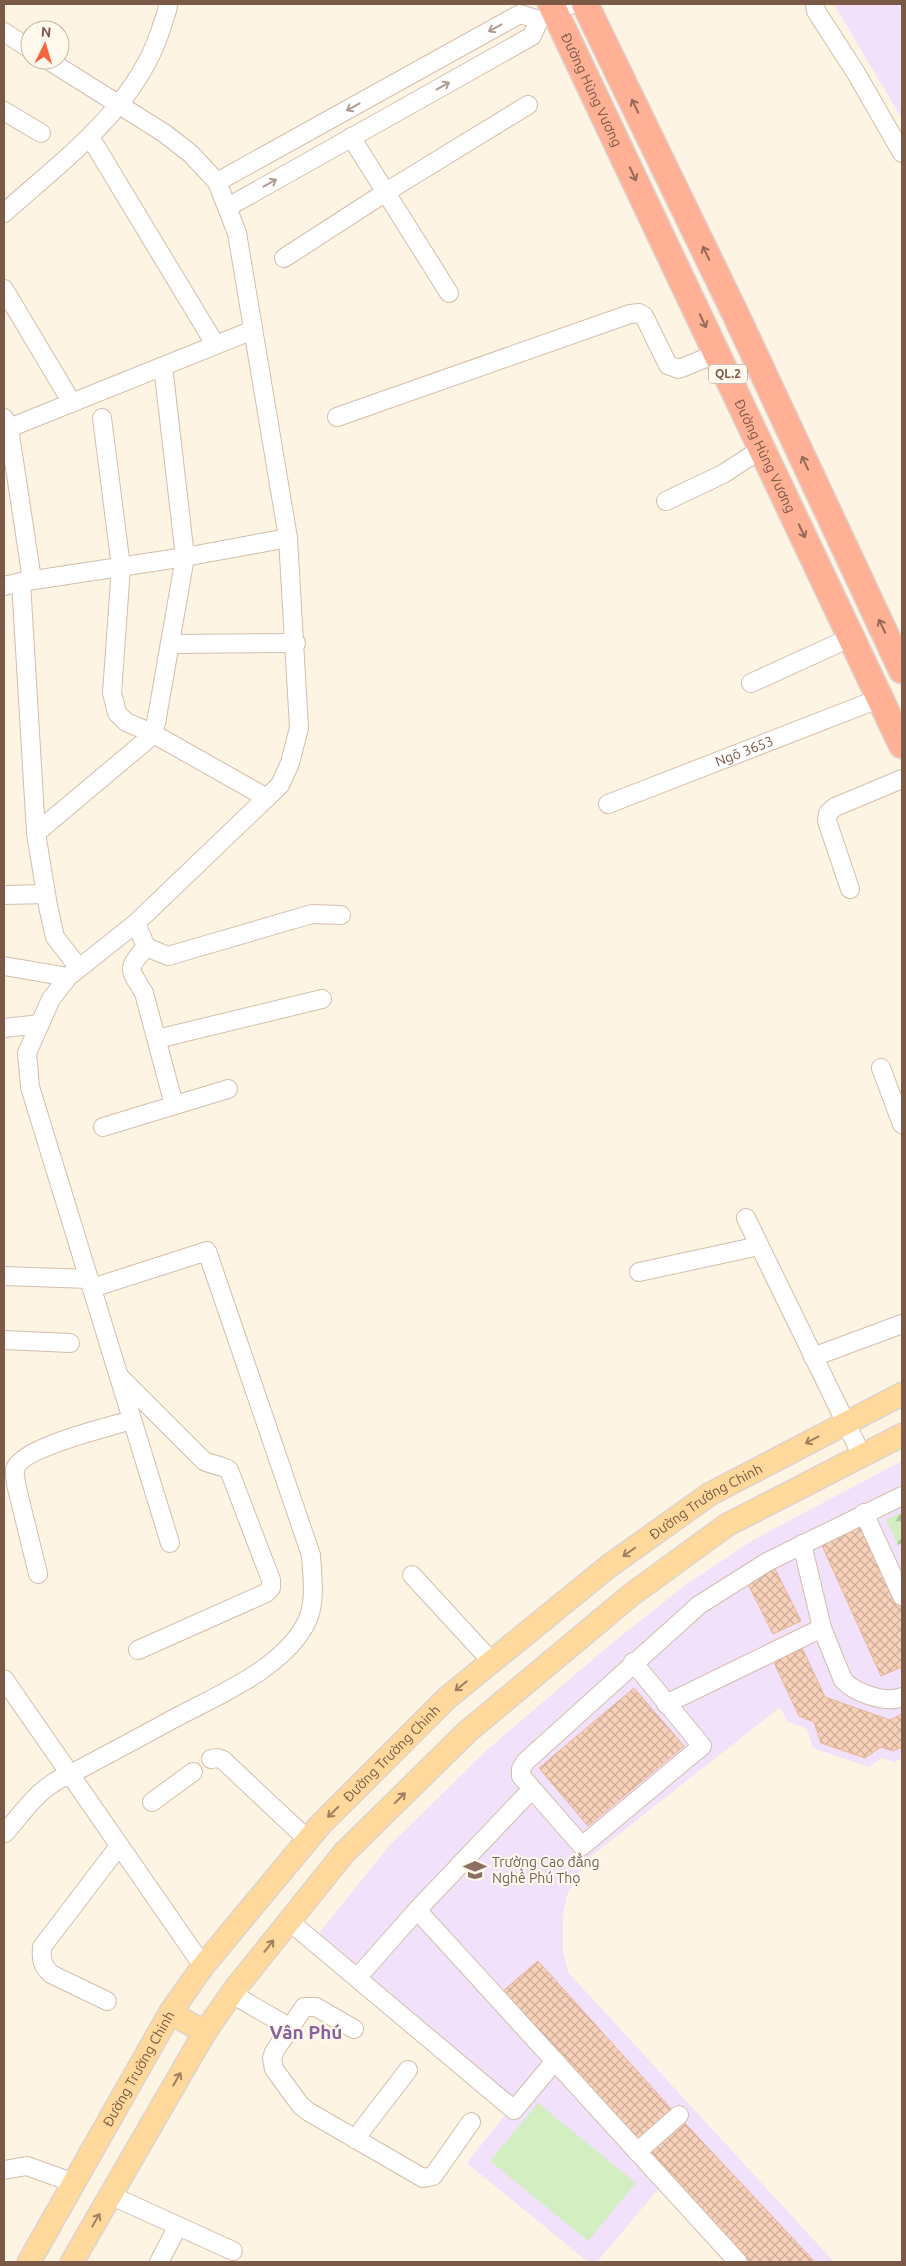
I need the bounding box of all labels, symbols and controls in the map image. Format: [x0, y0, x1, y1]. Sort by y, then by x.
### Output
north arrow [20, 20, 70, 70]
text: N [40, 24, 52, 40]
one-way arrow [488, 24, 502, 34]
street label: Đường Hùng Vương [558, 30, 625, 149]
one-way arrow [435, 81, 450, 91]
one-way arrow [630, 99, 640, 114]
one-way arrow [346, 103, 360, 113]
one-way arrow [629, 166, 638, 181]
one-way arrow [263, 177, 277, 187]
one-way arrow [701, 246, 710, 261]
one-way arrow [698, 313, 708, 328]
road number: QL.2 [709, 364, 747, 384]
street label: Đường Hùng Vương [731, 396, 799, 515]
one-way arrow [800, 456, 809, 471]
one-way arrow [798, 523, 807, 538]
one-way arrow [876, 619, 886, 634]
street label: Ngõ 3653 [713, 733, 775, 770]
one-way arrow [805, 1436, 820, 1445]
street label: Đường Trường Chinh [646, 1460, 765, 1543]
one-way arrow [622, 1547, 636, 1557]
one-way arrow [455, 1681, 468, 1692]
street label: Đường Trường Chinh [340, 1702, 443, 1805]
one-way arrow [394, 1792, 406, 1804]
one-way arrow [326, 1806, 339, 1818]
place label: Trường Cao đẳng Nghề Phú Thọ [492, 1853, 600, 1886]
school or university icon: Trường Cao đẳng Nghề Phú Thọ [462, 1857, 488, 1883]
one-way arrow [264, 1940, 275, 1953]
street label: Đường Trường Chinh [99, 2008, 177, 2129]
district label: Vân Phú [270, 2021, 342, 2043]
one-way arrow [173, 2073, 183, 2087]
one-way arrow [91, 2212, 101, 2227]

